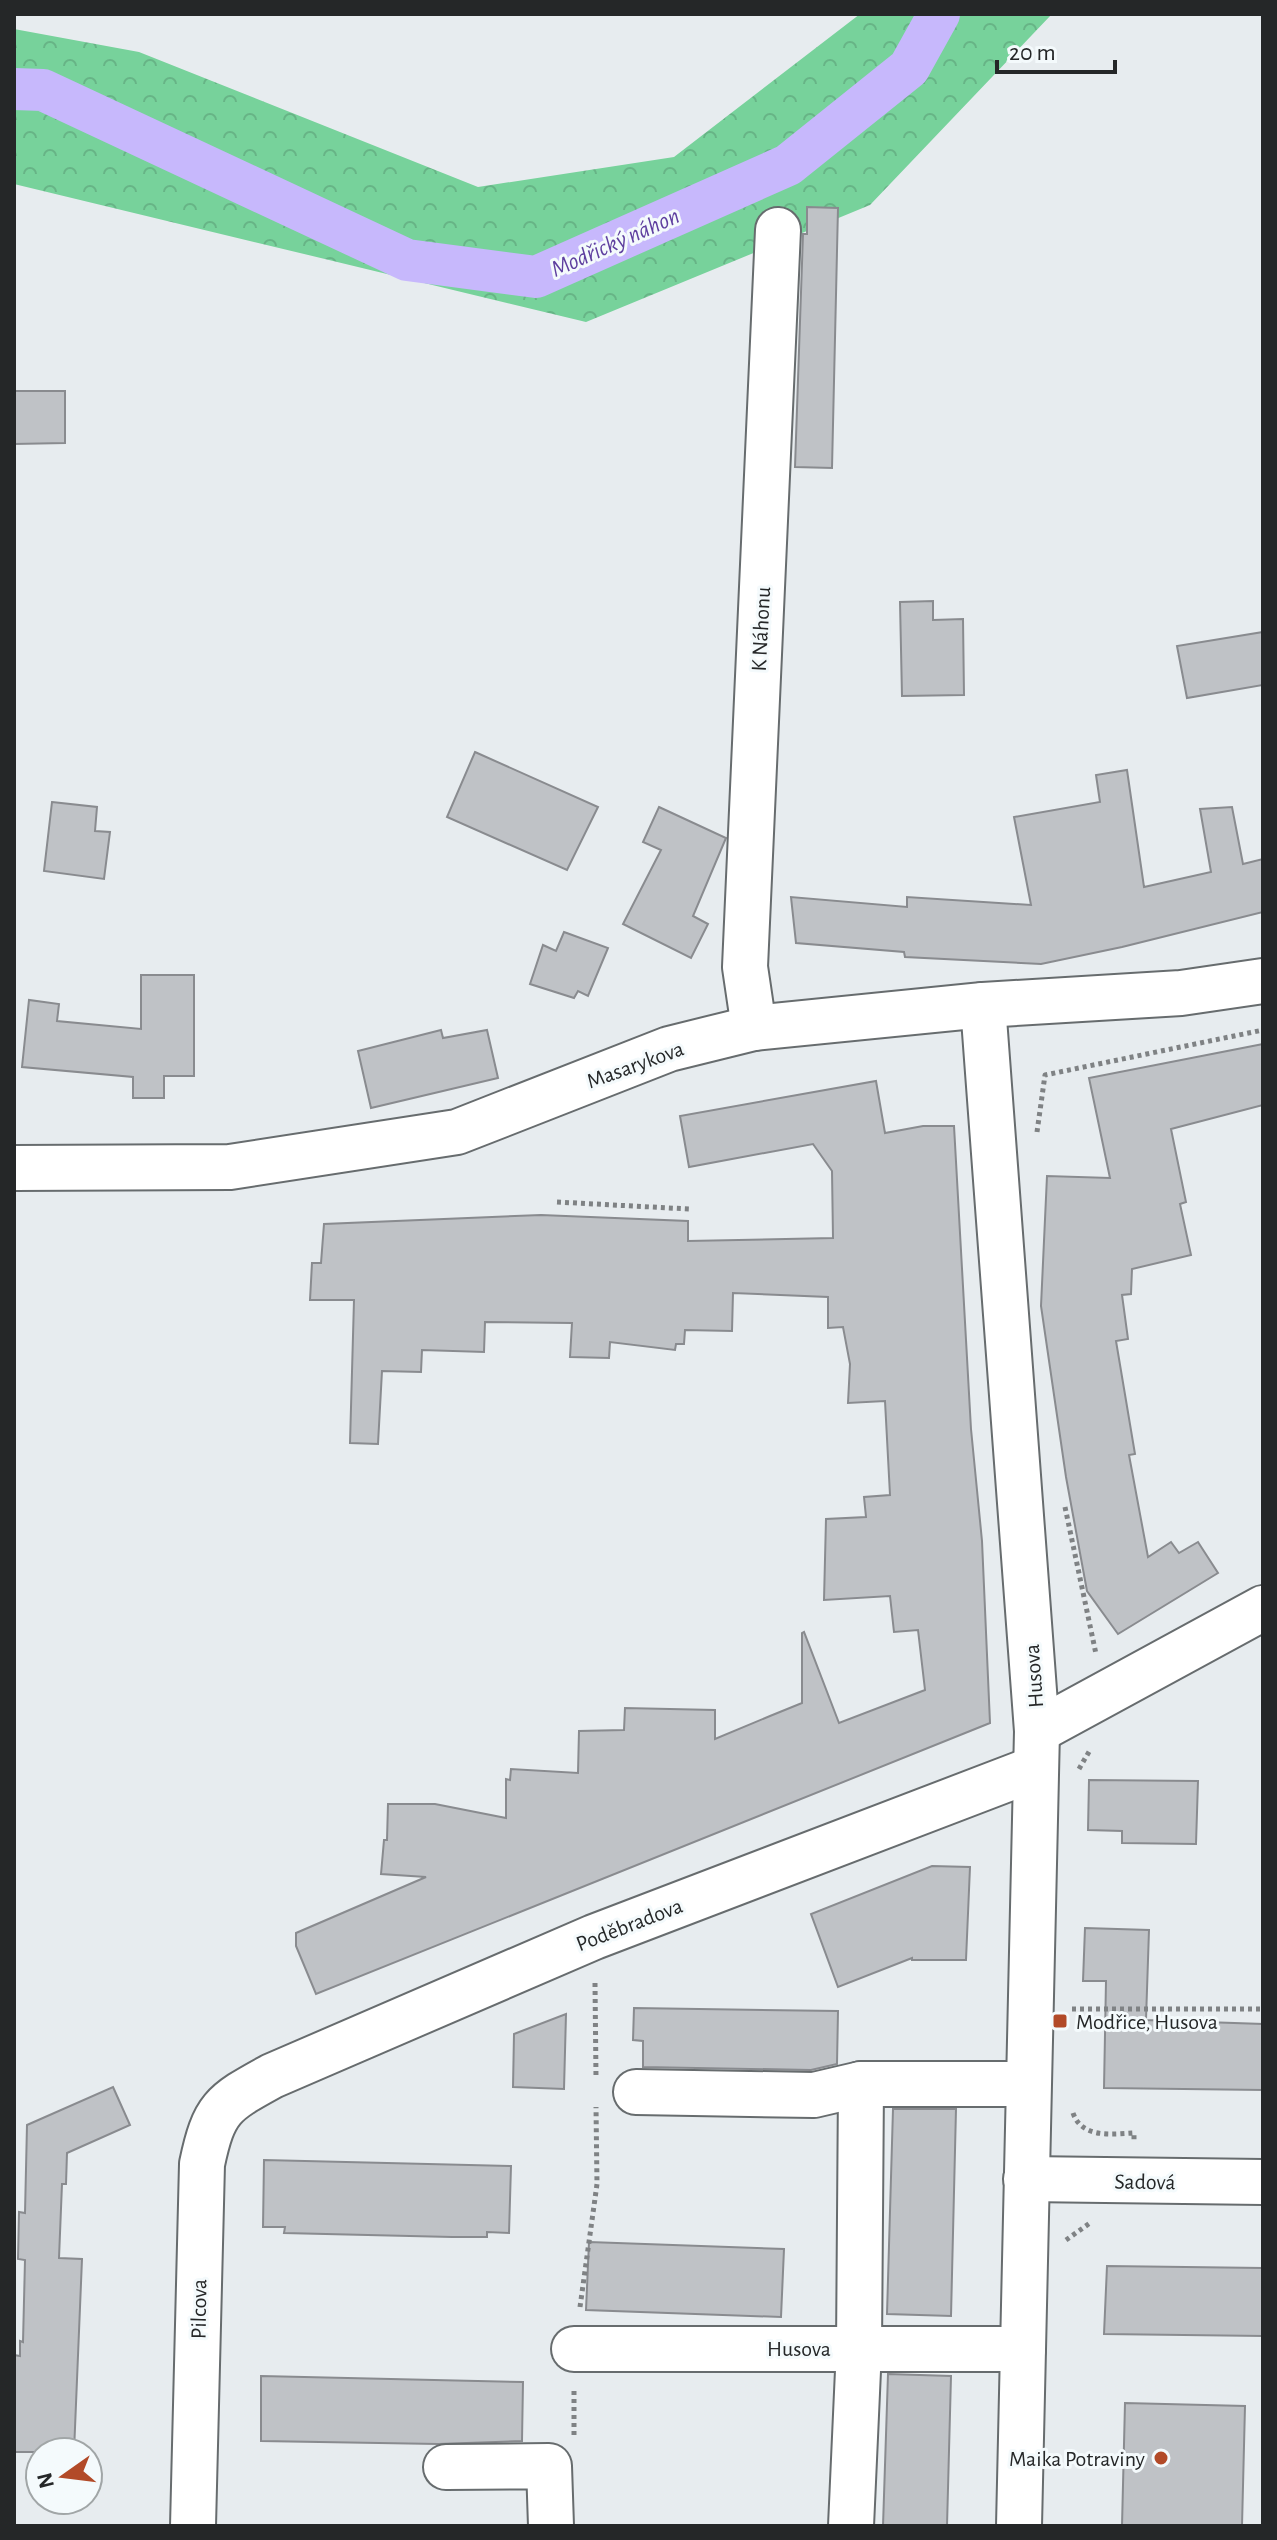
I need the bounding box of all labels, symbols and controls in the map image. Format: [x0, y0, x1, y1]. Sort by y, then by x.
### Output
scale bar [997, 24, 1115, 74]
text: 20 m [1009, 41, 1056, 65]
water label: Modřický náhon [548, 204, 683, 282]
street label: K Náhonu [748, 586, 774, 672]
street label: Masarykova [584, 1037, 687, 1093]
street label: Husova [1021, 1643, 1047, 1709]
street label: Poděbradova [573, 1895, 686, 1955]
place label: Modřice, Husova [1076, 2011, 1218, 2033]
marker: Modřice, Husova [1051, 2012, 1069, 2030]
street label: Sadová [1114, 2170, 1176, 2194]
street label: Pilcova [187, 2279, 211, 2339]
street label: Husova [767, 2338, 831, 2360]
north arrow [24, 2436, 104, 2516]
place label: Maika Potraviny [1009, 2448, 1146, 2470]
marker: Maika Potraviny [1152, 2449, 1170, 2467]
text: N [33, 2471, 58, 2491]

